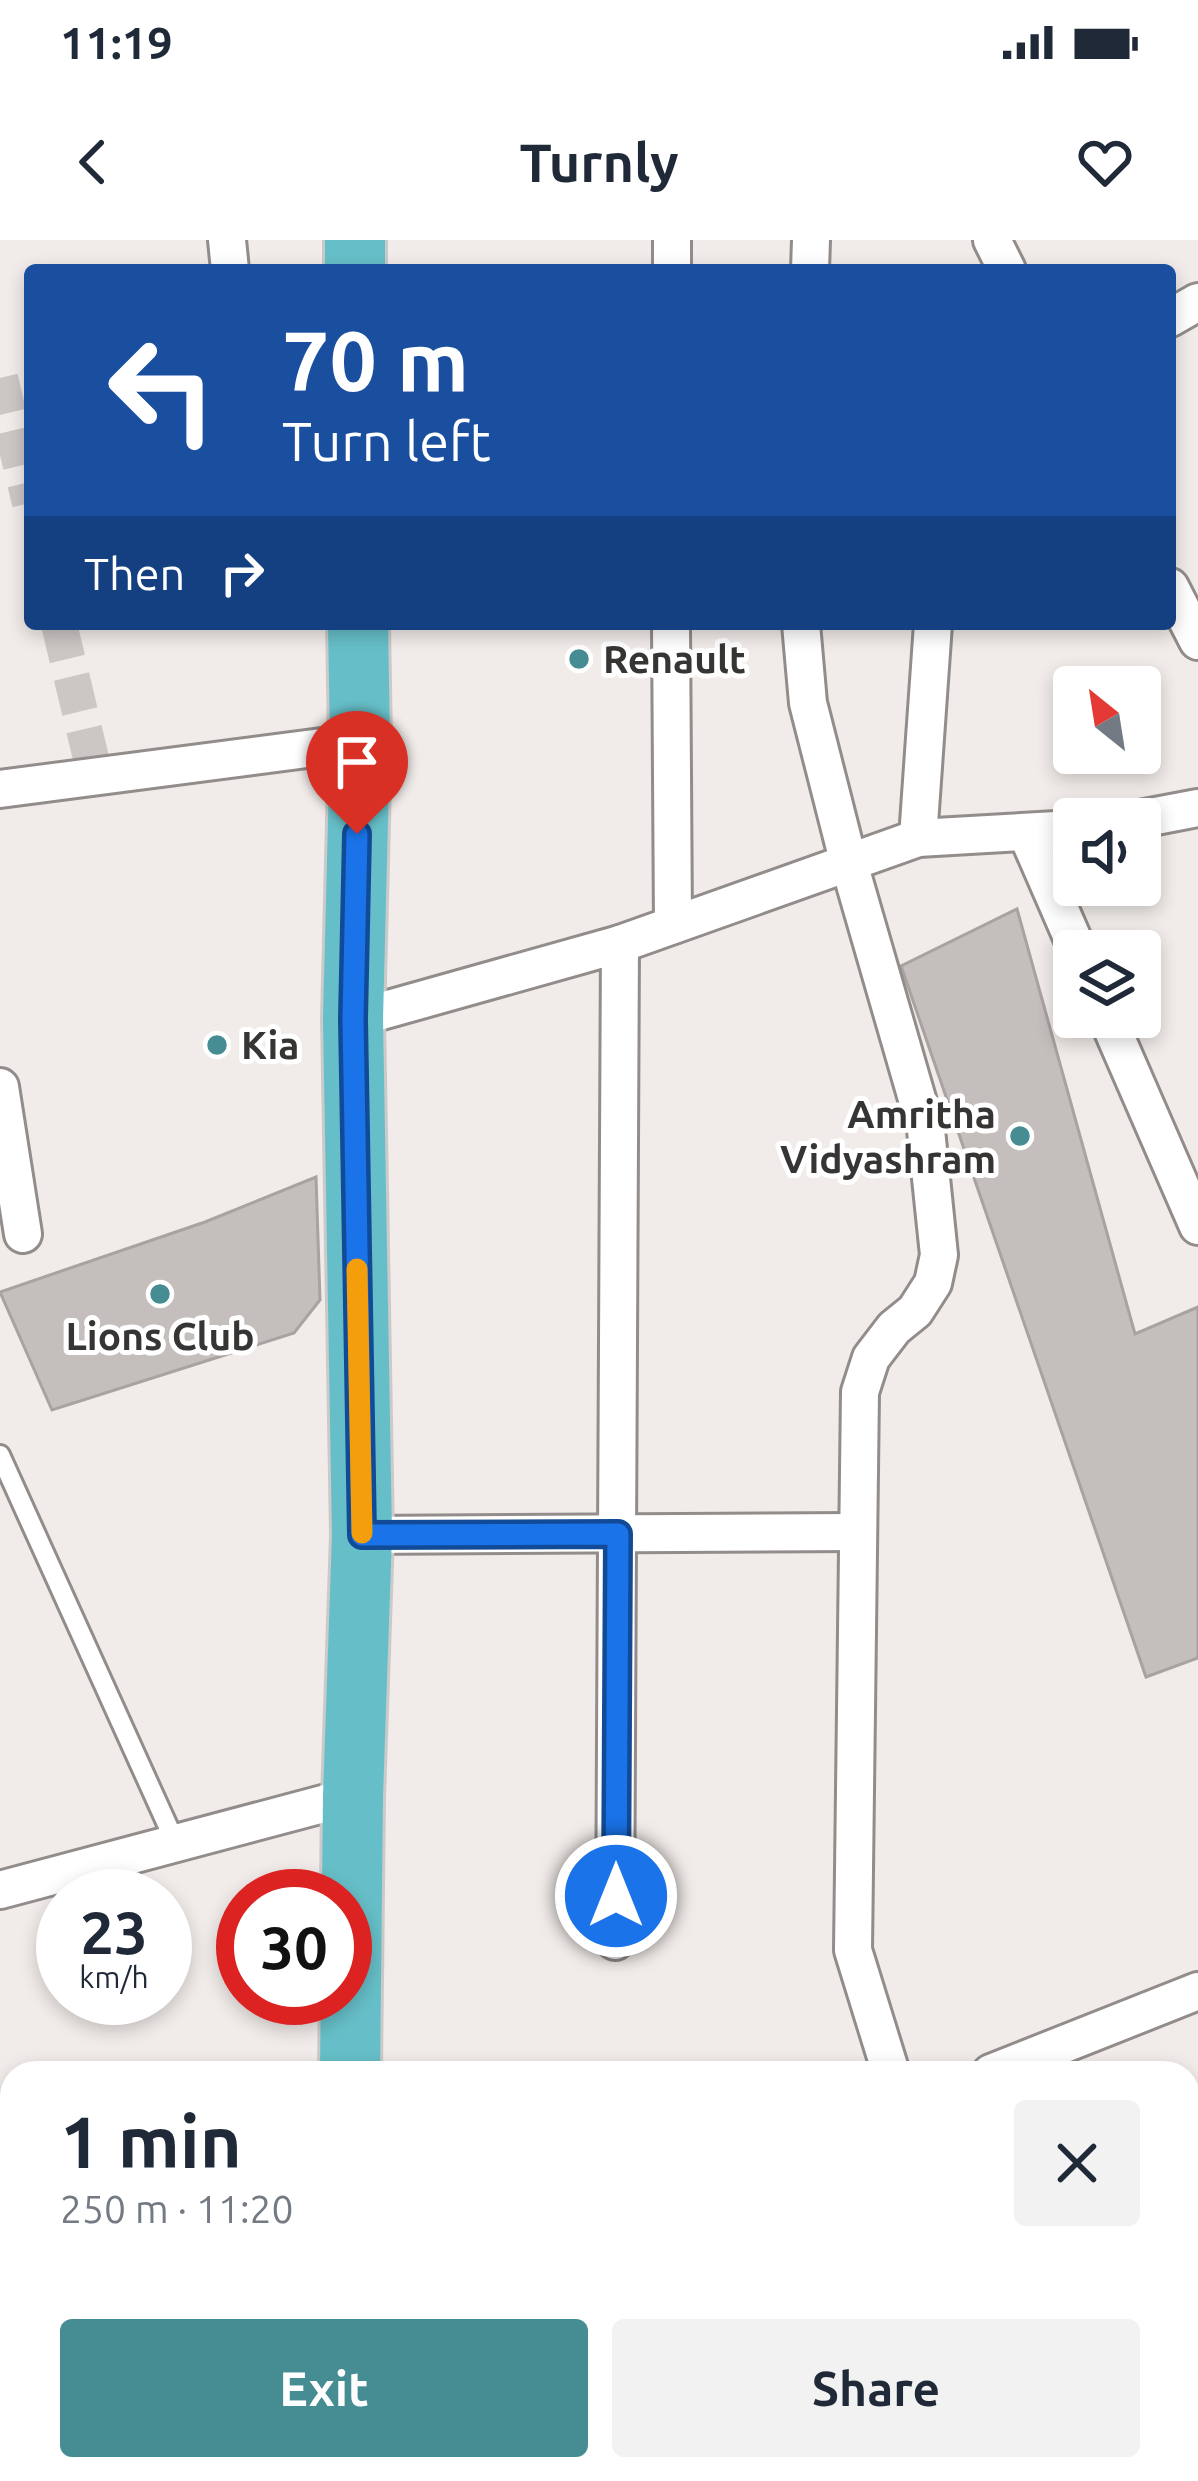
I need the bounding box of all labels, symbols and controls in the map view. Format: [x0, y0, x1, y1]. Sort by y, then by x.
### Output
text: 11:19 [60, 17, 173, 68]
icon: back [60, 129, 126, 195]
icon: heart [1072, 129, 1138, 195]
text: Turnly [519, 132, 679, 192]
icon: left [84, 312, 240, 468]
text: 70 m [282, 313, 469, 407]
text: Turn left [282, 411, 491, 471]
icon: right [209, 540, 275, 606]
text: Then [84, 548, 185, 599]
place label: Renault [603, 637, 746, 680]
marker: Renault [566, 646, 592, 672]
north arrow [1053, 666, 1161, 774]
map controls [1053, 666, 1161, 1038]
pin [306, 711, 408, 834]
icon: arrive [324, 729, 390, 795]
button: sound [1053, 798, 1161, 906]
button: layers [1053, 930, 1161, 1038]
place label: Kia [241, 1023, 299, 1066]
marker: Kia [204, 1032, 230, 1058]
place label: Amritha Vidyashram [780, 1092, 996, 1180]
marker: Amritha Vidyashram [1007, 1123, 1033, 1149]
marker: Lions Club [147, 1281, 173, 1307]
place label: Lions Club [65, 1314, 255, 1357]
position arrow [553, 1833, 679, 1959]
speed limit sign: 30 [216, 1869, 372, 2025]
text: 23 [80, 1898, 148, 1965]
text: km/h [79, 1960, 149, 1994]
button: close [1014, 2100, 1140, 2226]
text: 1 min [60, 2101, 242, 2182]
text: 250 m · 11:20 [60, 2187, 294, 2230]
button: Exit [60, 2319, 588, 2457]
button: Share [612, 2319, 1140, 2457]

